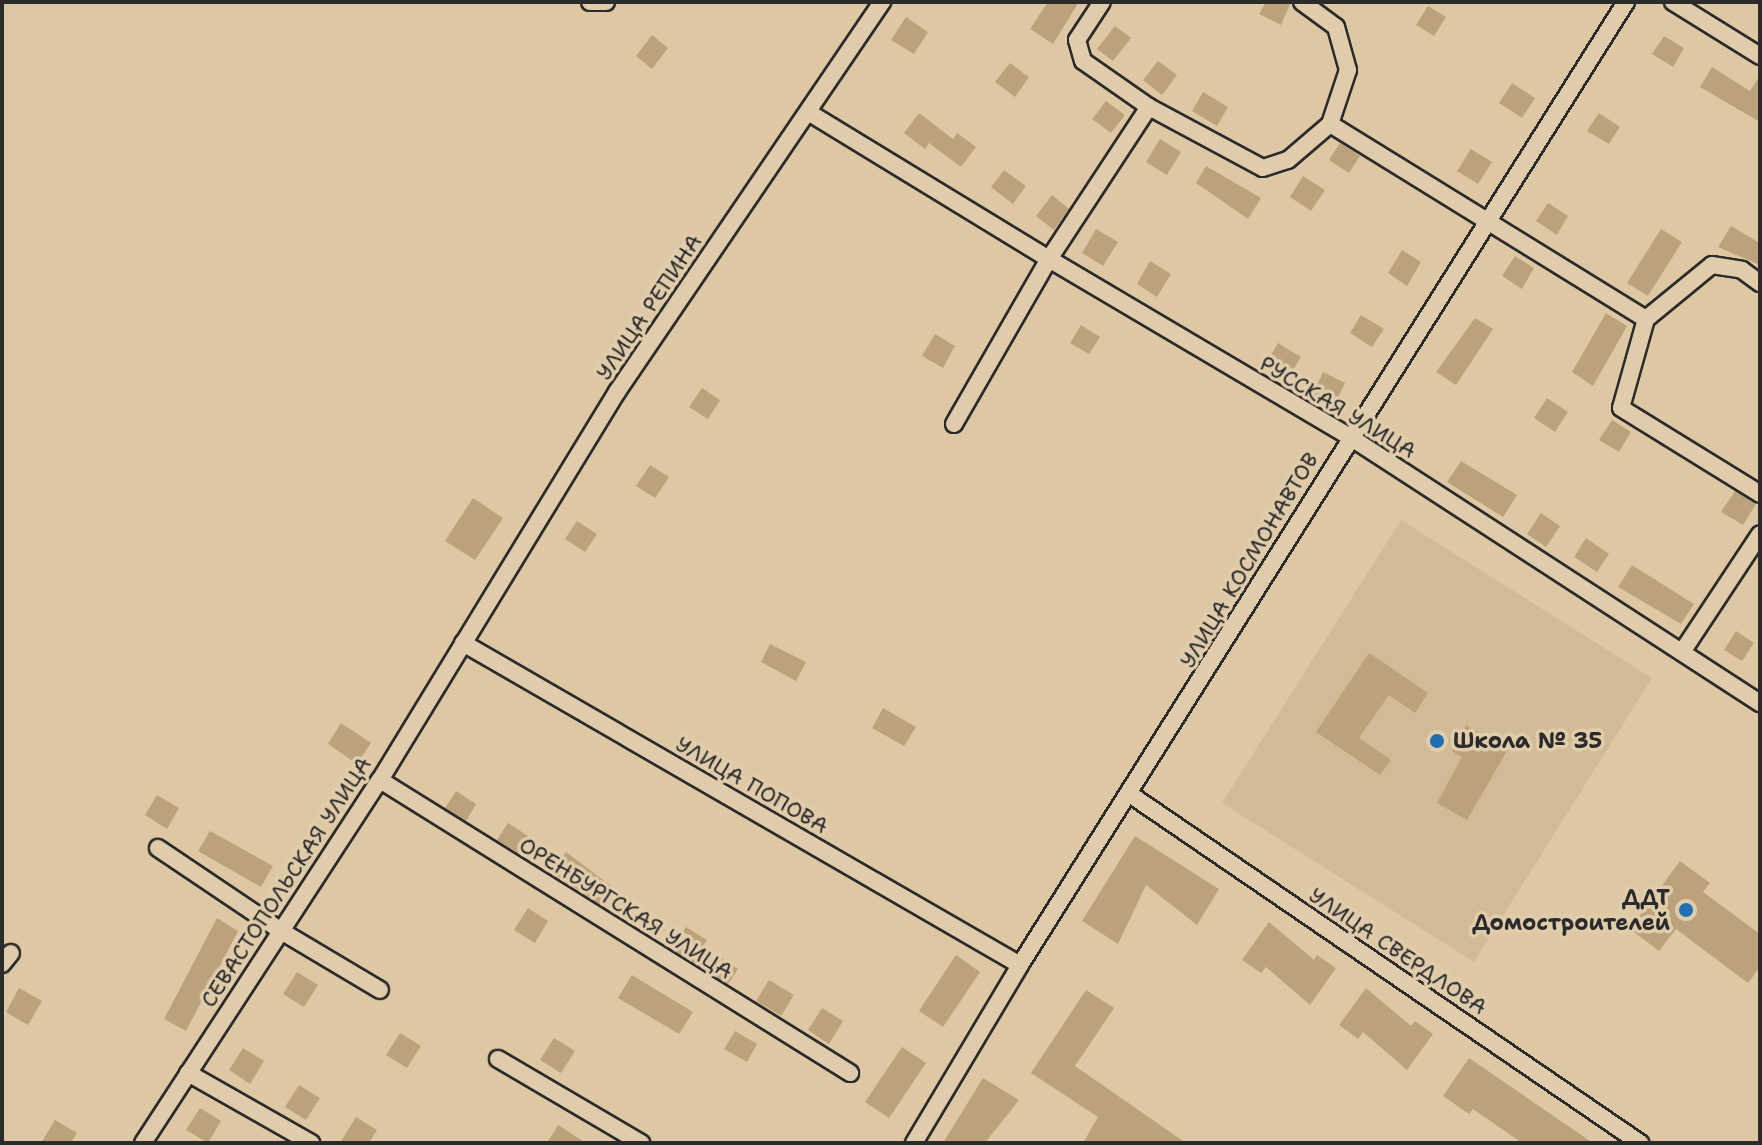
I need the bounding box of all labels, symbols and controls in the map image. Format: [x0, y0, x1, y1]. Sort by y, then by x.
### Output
street label: УЛИЦА РЕПИНА [590, 229, 708, 385]
street label: РУССКАЯ УЛИЦА [1255, 350, 1421, 464]
street label: УЛИЦА КОСМОНАВТОВ [1174, 447, 1324, 673]
place label: Школа № 35 [1453, 728, 1602, 754]
street label: УЛИЦА ПОПОВА [671, 731, 833, 839]
marker: Школа № 35 [1428, 732, 1446, 750]
street label: СЕВАСТОПОЛЬСКАЯ УЛИЦА [195, 752, 377, 1012]
street label: ОРЕНБУРГСКАЯ УЛИЦА [514, 831, 738, 985]
street label: УЛИЦА СВЕРДЛОВА [1304, 882, 1492, 1020]
place label: ДДТ Домостроителей [1472, 884, 1670, 936]
marker: ДДТ Домостроителей [1677, 901, 1695, 919]

